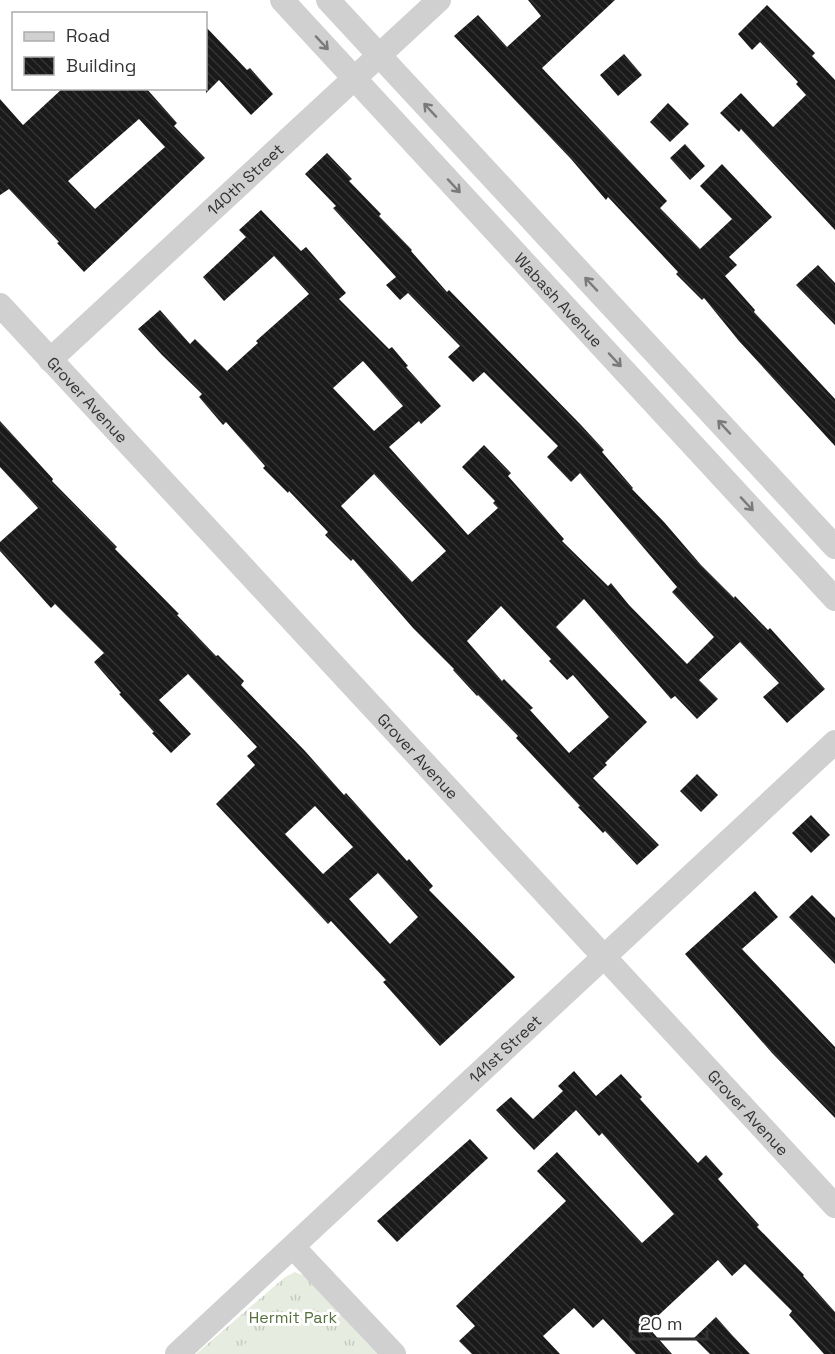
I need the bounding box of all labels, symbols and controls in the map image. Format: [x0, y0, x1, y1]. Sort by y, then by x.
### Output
legend [12, 12, 207, 90]
text: Road [66, 24, 110, 47]
one-way arrow [315, 35, 329, 50]
text: Building [66, 54, 136, 77]
one-way arrow [424, 103, 438, 118]
street label: 140th Street [202, 139, 288, 220]
one-way arrow [447, 179, 461, 194]
street label: Wabash Avenue [510, 248, 608, 351]
one-way arrow [585, 277, 599, 292]
street label: Grover Avenue [43, 352, 133, 447]
one-way arrow [608, 353, 622, 368]
one-way arrow [717, 420, 731, 435]
one-way arrow [740, 496, 754, 511]
street label: Grover Avenue [373, 709, 463, 804]
street label: 141st Street [464, 1010, 546, 1088]
street label: Grover Avenue [703, 1065, 794, 1160]
scale bar [631, 1303, 708, 1341]
park label: Hermit Park [249, 1307, 338, 1328]
text: 20 m [640, 1312, 683, 1335]

